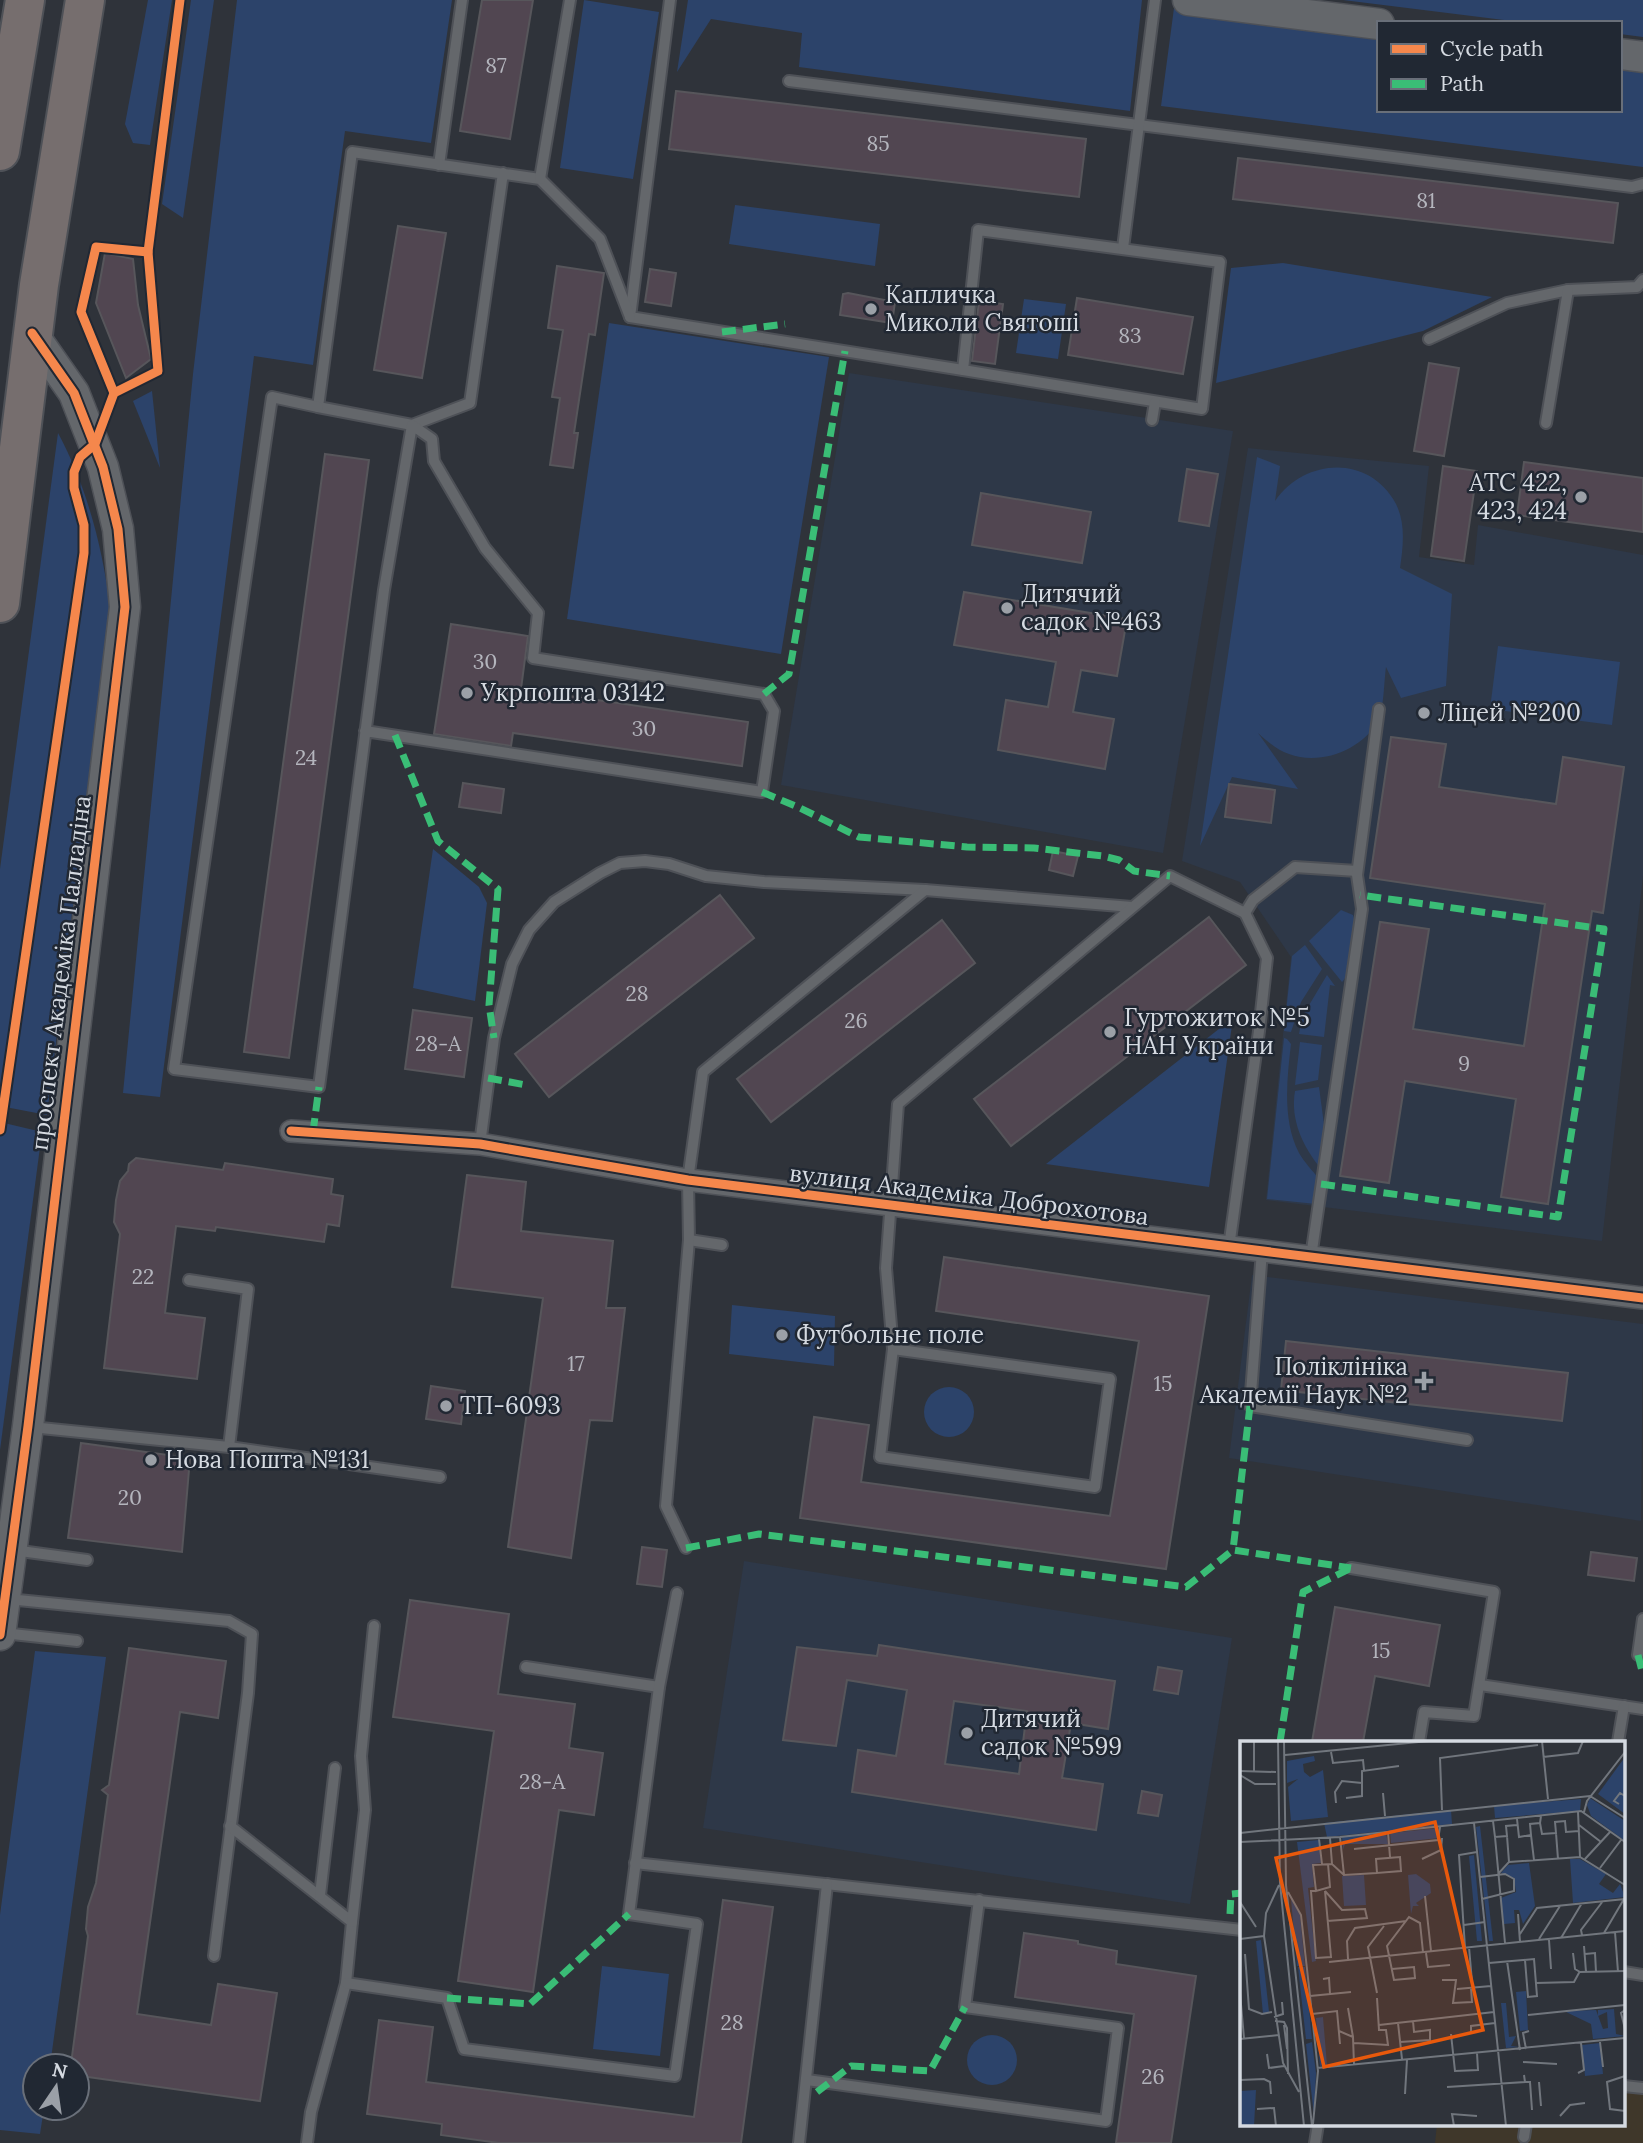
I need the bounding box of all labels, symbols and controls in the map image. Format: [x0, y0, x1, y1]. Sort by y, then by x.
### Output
legend [1377, 21, 1622, 112]
text: Cycle path [1440, 35, 1543, 62]
house number: 87 [485, 52, 507, 79]
text: Path [1440, 70, 1484, 97]
house number: 85 [866, 130, 890, 157]
house number: 81 [1416, 187, 1436, 214]
place label: Капличка Миколи Святоші [885, 279, 1079, 338]
marker: Капличка Миколи Святоші [863, 301, 879, 317]
house number: 83 [1118, 322, 1142, 349]
place label: АТС 422, 423, 424 [1468, 467, 1567, 526]
marker: АТС 422, 423, 424 [1573, 489, 1589, 505]
place label: Дитячий садок №463 [1021, 578, 1162, 637]
marker: Дитячий садок №463 [999, 600, 1015, 616]
house number: 30 [473, 648, 497, 675]
place label: Укрпошта 03142 [480, 677, 665, 708]
marker: Укрпошта 03142 [459, 685, 475, 701]
place label: Ліцей №200 [1438, 697, 1581, 728]
marker: Ліцей №200 [1416, 705, 1432, 721]
house number: 30 [632, 715, 656, 742]
house number: 24 [295, 744, 317, 771]
street label: проспект Академіка Палладіна [23, 793, 98, 1152]
house number: 28 [625, 980, 649, 1007]
place label: Гуртожиток №5 НАН України [1124, 1002, 1310, 1061]
house number: 26 [844, 1007, 868, 1034]
marker: Гуртожиток №5 НАН України [1102, 1024, 1118, 1040]
house number: 28-А [415, 1030, 462, 1057]
house number: 9 [1458, 1050, 1470, 1077]
street label: вулиця Академіка Доброхотова [788, 1157, 1150, 1232]
house number: 22 [132, 1263, 154, 1290]
place label: Футбольне поле [796, 1319, 984, 1350]
marker: Футбольне поле [774, 1327, 790, 1343]
house number: 17 [567, 1350, 585, 1377]
place label: Поліклініка Академії Наук №2 [1199, 1351, 1408, 1410]
house number: 15 [1153, 1370, 1173, 1397]
marker: Поліклініка Академії Наук №2 [1414, 1371, 1434, 1391]
place label: ТП-6093 [460, 1390, 561, 1421]
marker: ТП-6093 [438, 1398, 454, 1414]
place label: Нова Пошта №131 [165, 1444, 369, 1475]
marker: Нова Пошта №131 [143, 1452, 159, 1468]
house number: 20 [118, 1484, 142, 1511]
house number: 15 [1371, 1637, 1391, 1664]
place label: Дитячий садок №599 [981, 1703, 1122, 1762]
marker: Дитячий садок №599 [959, 1725, 975, 1741]
inset map [1240, 1741, 1626, 2126]
house number: 28-А [519, 1768, 566, 1795]
house number: 28 [720, 2009, 744, 2036]
north arrow [21, 2052, 91, 2122]
text: N [50, 2057, 70, 2084]
house number: 26 [1141, 2063, 1165, 2090]

